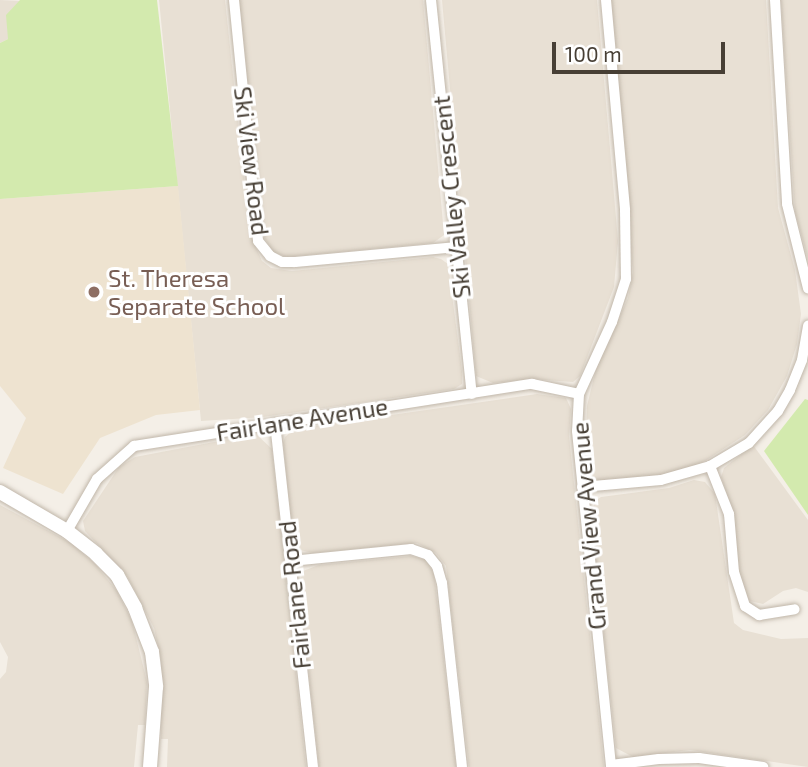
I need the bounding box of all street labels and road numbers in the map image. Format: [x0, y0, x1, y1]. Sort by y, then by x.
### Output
street label: Ski View Road [229, 84, 275, 238]
street label: Ski Valley Crescent [426, 94, 476, 300]
street label: Fairlane Avenue [214, 391, 390, 447]
street label: Grand View Avenue [565, 420, 611, 632]
street label: Fairlane Road [272, 519, 316, 671]

